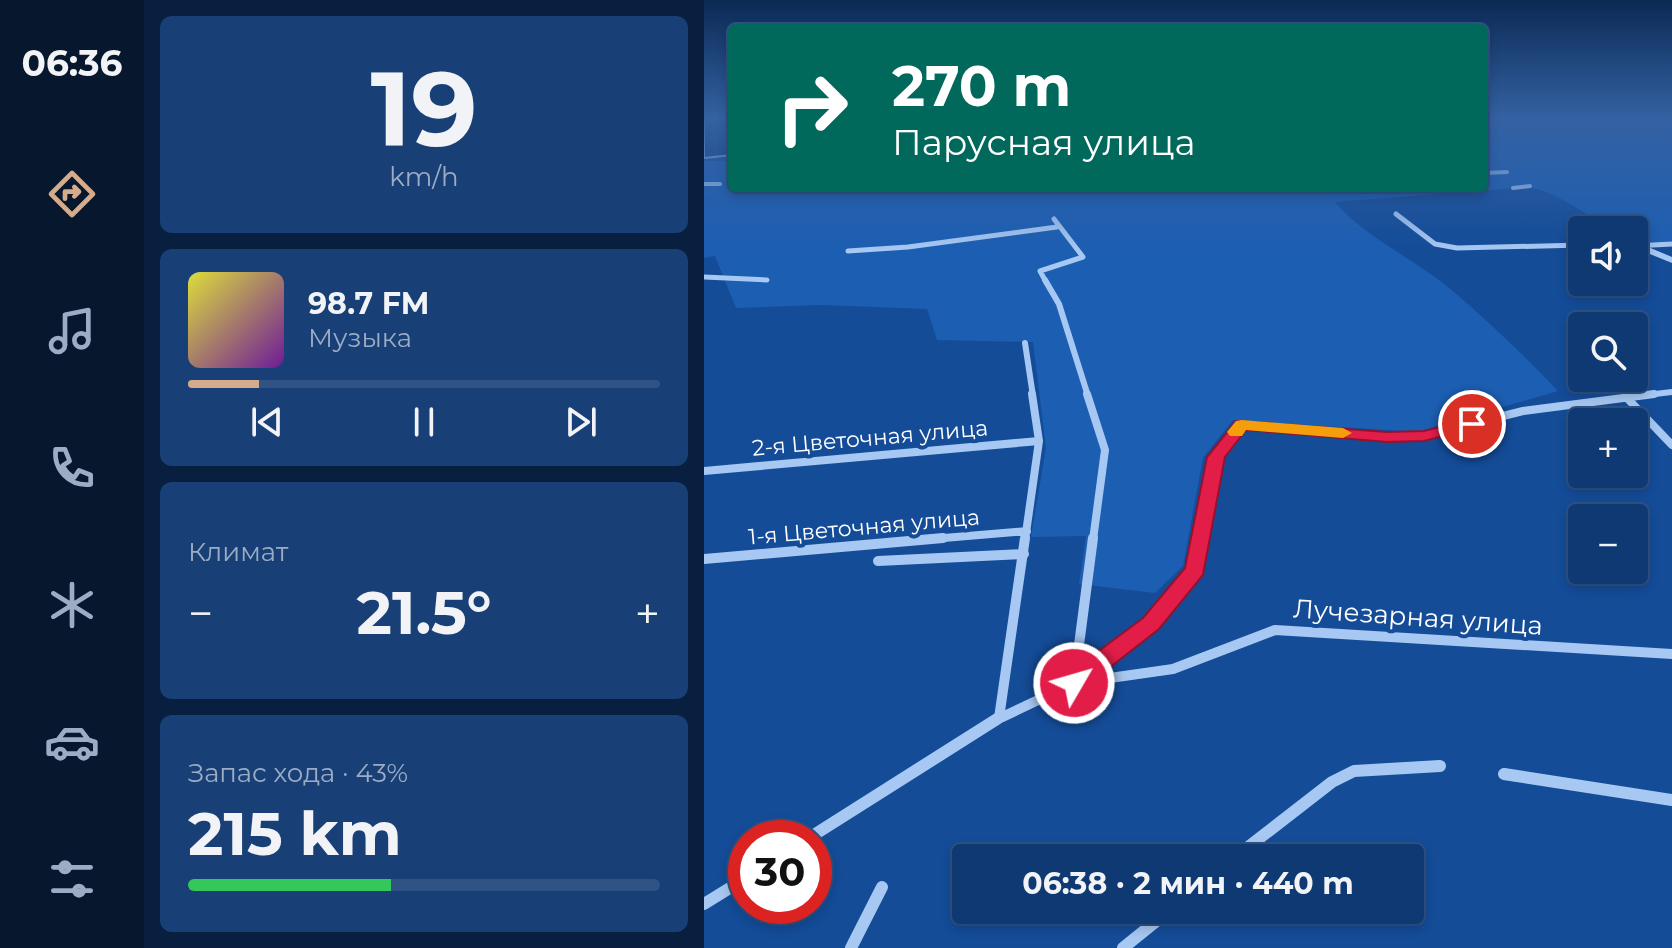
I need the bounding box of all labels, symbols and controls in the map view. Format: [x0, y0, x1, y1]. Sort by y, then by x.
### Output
text: 06:36 [21, 41, 123, 85]
text: 19 [370, 45, 478, 172]
text: 270 m [892, 52, 1071, 120]
icon: right [760, 56, 864, 160]
text: Парусная улица [892, 120, 1196, 164]
text: km/h [389, 161, 459, 193]
icon: directions [44, 166, 100, 222]
map controls [1568, 216, 1648, 584]
button: sound [1568, 216, 1648, 296]
text: 98.7 FM [308, 285, 430, 322]
icon: music [44, 303, 100, 359]
button: search [1568, 312, 1648, 392]
text: Музыка [308, 322, 412, 354]
pin [1438, 390, 1506, 458]
icon: previous [245, 400, 289, 444]
icon: pause [402, 400, 446, 444]
icon: next [559, 400, 603, 444]
icon: arrive [1450, 402, 1494, 446]
button: + [1568, 408, 1648, 488]
street label: 2-я Цветочная улица [751, 414, 989, 462]
icon: phone [44, 440, 100, 496]
street label: 1-я Цветочная улица [747, 503, 981, 551]
button: − [1568, 504, 1648, 584]
text: Климат [188, 536, 288, 568]
text: 21.5° [356, 576, 492, 649]
icon: climate [44, 577, 100, 633]
text: − [188, 586, 213, 640]
text: + [635, 586, 660, 640]
street label: Лучезарная улица [1292, 592, 1544, 642]
position arrow [1032, 641, 1116, 725]
icon: car [44, 714, 100, 770]
text: Запас хода · 43% [188, 757, 408, 789]
text: 215 km [188, 797, 402, 870]
speed limit sign: 30 [728, 820, 832, 924]
icon: filters [44, 851, 100, 907]
text: 06:38 · 2 мин · 440 m [1022, 865, 1354, 902]

